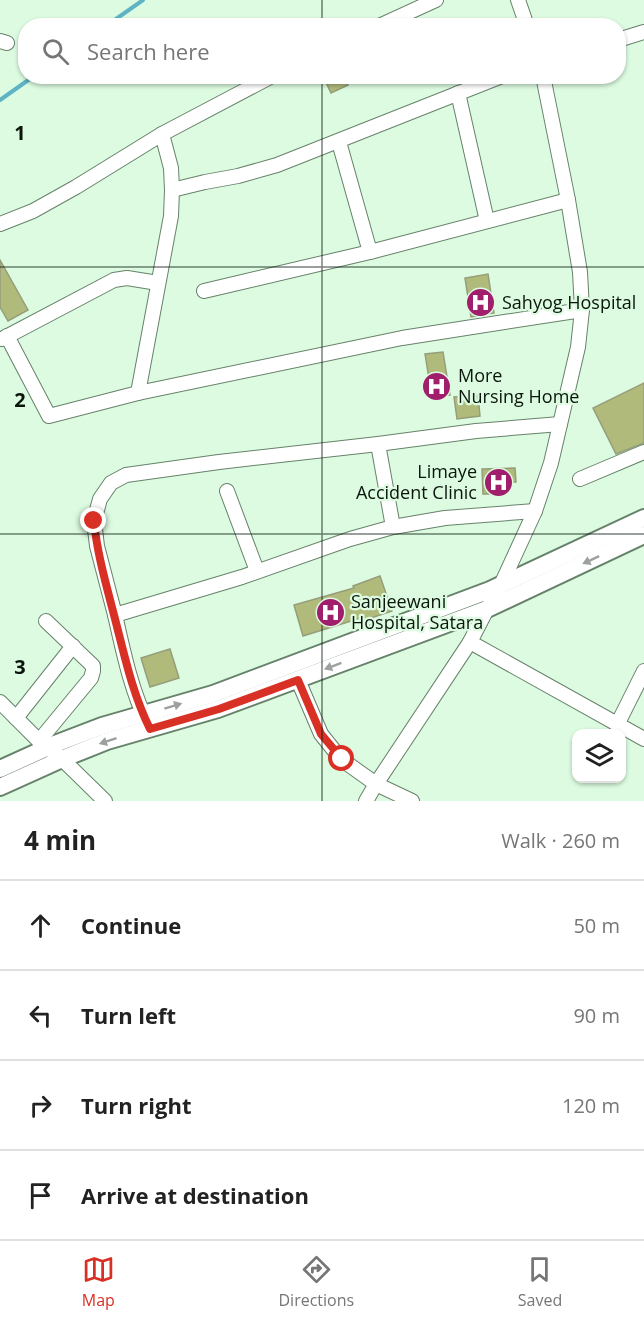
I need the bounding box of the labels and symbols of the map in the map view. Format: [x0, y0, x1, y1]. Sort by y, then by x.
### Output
text: 1 [14, 119, 26, 146]
hospital icon: Sahyog Hospital [465, 287, 497, 319]
place label: Sahyog Hospital [502, 290, 636, 314]
place label: More Nursing Home [458, 363, 579, 408]
hospital icon: More Nursing Home [421, 370, 453, 402]
text: 2 [14, 386, 26, 413]
place label: Limaye Accident Clinic [356, 459, 477, 504]
hospital icon: Limaye Accident Clinic [482, 466, 514, 498]
route end [80, 507, 106, 533]
one-way arrow [582, 555, 599, 564]
place label: Sanjeewani Hospital, Satara [351, 589, 483, 634]
hospital icon: Sanjeewani Hospital, Satara [314, 596, 346, 628]
text: 3 [14, 653, 26, 680]
one-way arrow [324, 662, 342, 672]
one-way arrow [164, 701, 182, 710]
one-way arrow [99, 737, 117, 746]
route start [328, 745, 354, 771]

